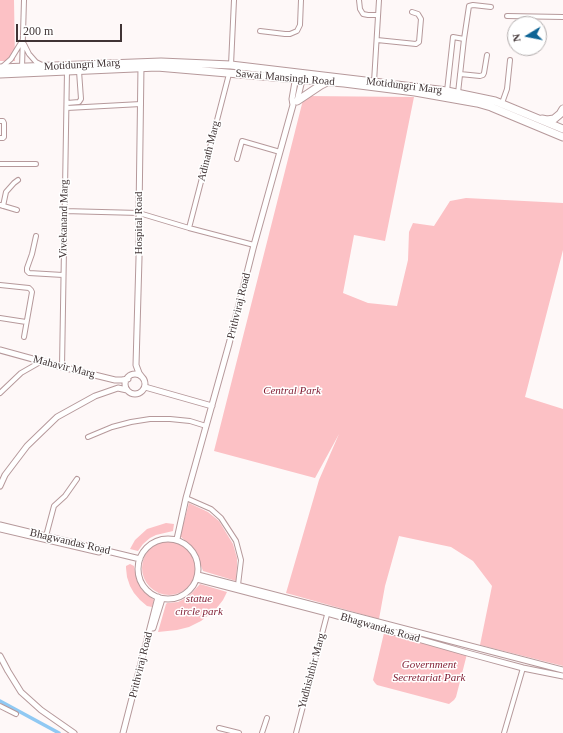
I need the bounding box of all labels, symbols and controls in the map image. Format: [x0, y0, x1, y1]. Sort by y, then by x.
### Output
scale bar [18, 16, 124, 42]
north arrow [507, 16, 547, 56]
text: 200 m [23, 24, 53, 38]
text: N [510, 33, 523, 43]
street label: Motidungri Marg [38, 56, 126, 74]
street label: Sawai Mansingh Road [228, 66, 342, 90]
street label: Motidungri Marg [359, 74, 449, 98]
street label: Adinath Marg [194, 115, 224, 187]
street label: Vivekanand Marg [57, 174, 71, 264]
street label: Hospital Road [132, 187, 146, 259]
street label: Prithviraj Road [223, 268, 255, 344]
street label: Mahavir Marg [27, 352, 101, 382]
park label: Central Park [260, 384, 324, 398]
street label: Bhagwandas Road [22, 525, 118, 559]
park label: statue circle park [173, 592, 225, 618]
street label: Bhagwandas Road [332, 608, 428, 648]
street label: Yudhishthir Marg [294, 626, 330, 716]
street label: Prithviraj Road [125, 627, 157, 703]
park label: Government Secretariat Park [388, 658, 470, 684]

